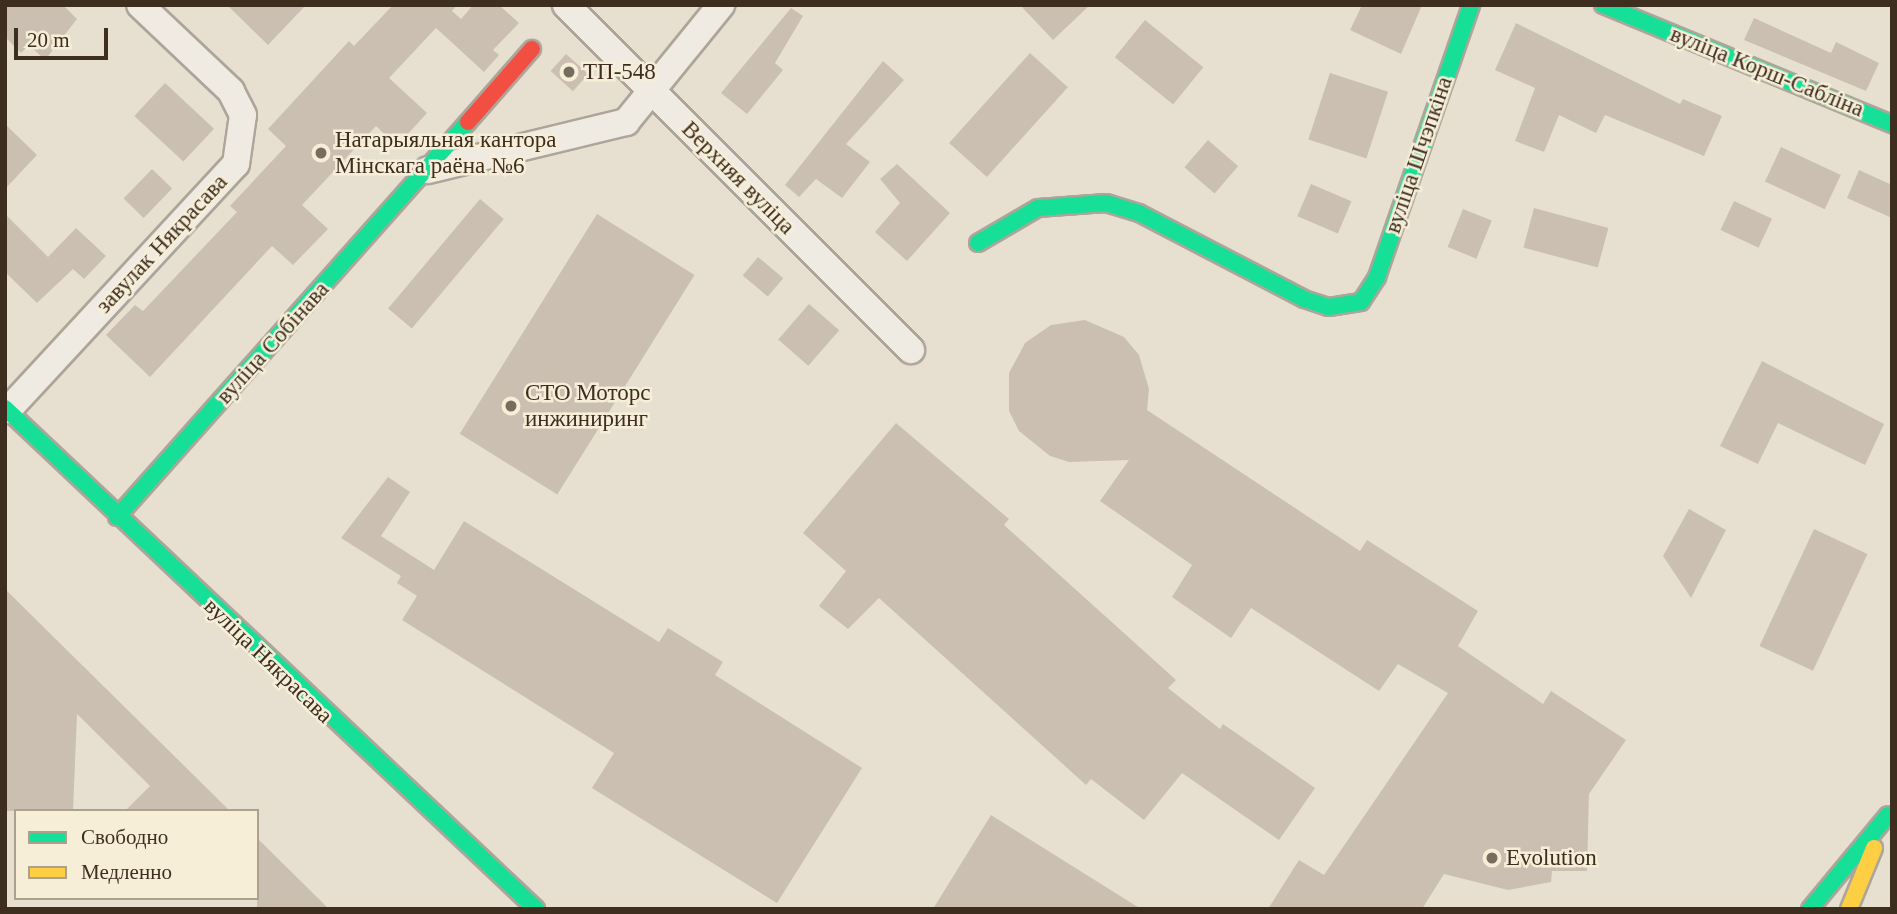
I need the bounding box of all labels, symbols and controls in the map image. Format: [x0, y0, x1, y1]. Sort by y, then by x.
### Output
scale bar [18, 14, 112, 58]
street label: вуліца Корш-Сабліна [1666, 21, 1868, 123]
text: 20 m [27, 28, 70, 52]
place label: ТП-548 [583, 58, 656, 86]
marker: ТП-548 [561, 64, 577, 80]
street label: вуліца Шчэпкіна [1379, 73, 1459, 237]
street label: Верхняя вуліца [676, 116, 800, 240]
place label: Натарыяльная кантора Мінскага раёна №6 [335, 126, 556, 180]
marker: Натарыяльная кантора Мінскага раёна №6 [313, 145, 329, 161]
street label: завулак Някрасава [91, 169, 233, 319]
street label: вуліца Собінава [211, 276, 335, 410]
place label: СТО Моторс инжиниринг [525, 379, 650, 433]
marker: СТО Моторс инжиниринг [503, 398, 519, 414]
street label: вуліца Някрасава [198, 593, 338, 729]
legend [14, 809, 259, 900]
text: Свободно [81, 825, 168, 849]
place label: Evolution [1506, 844, 1597, 872]
marker: Evolution [1484, 850, 1500, 866]
text: Медленно [81, 860, 172, 884]

